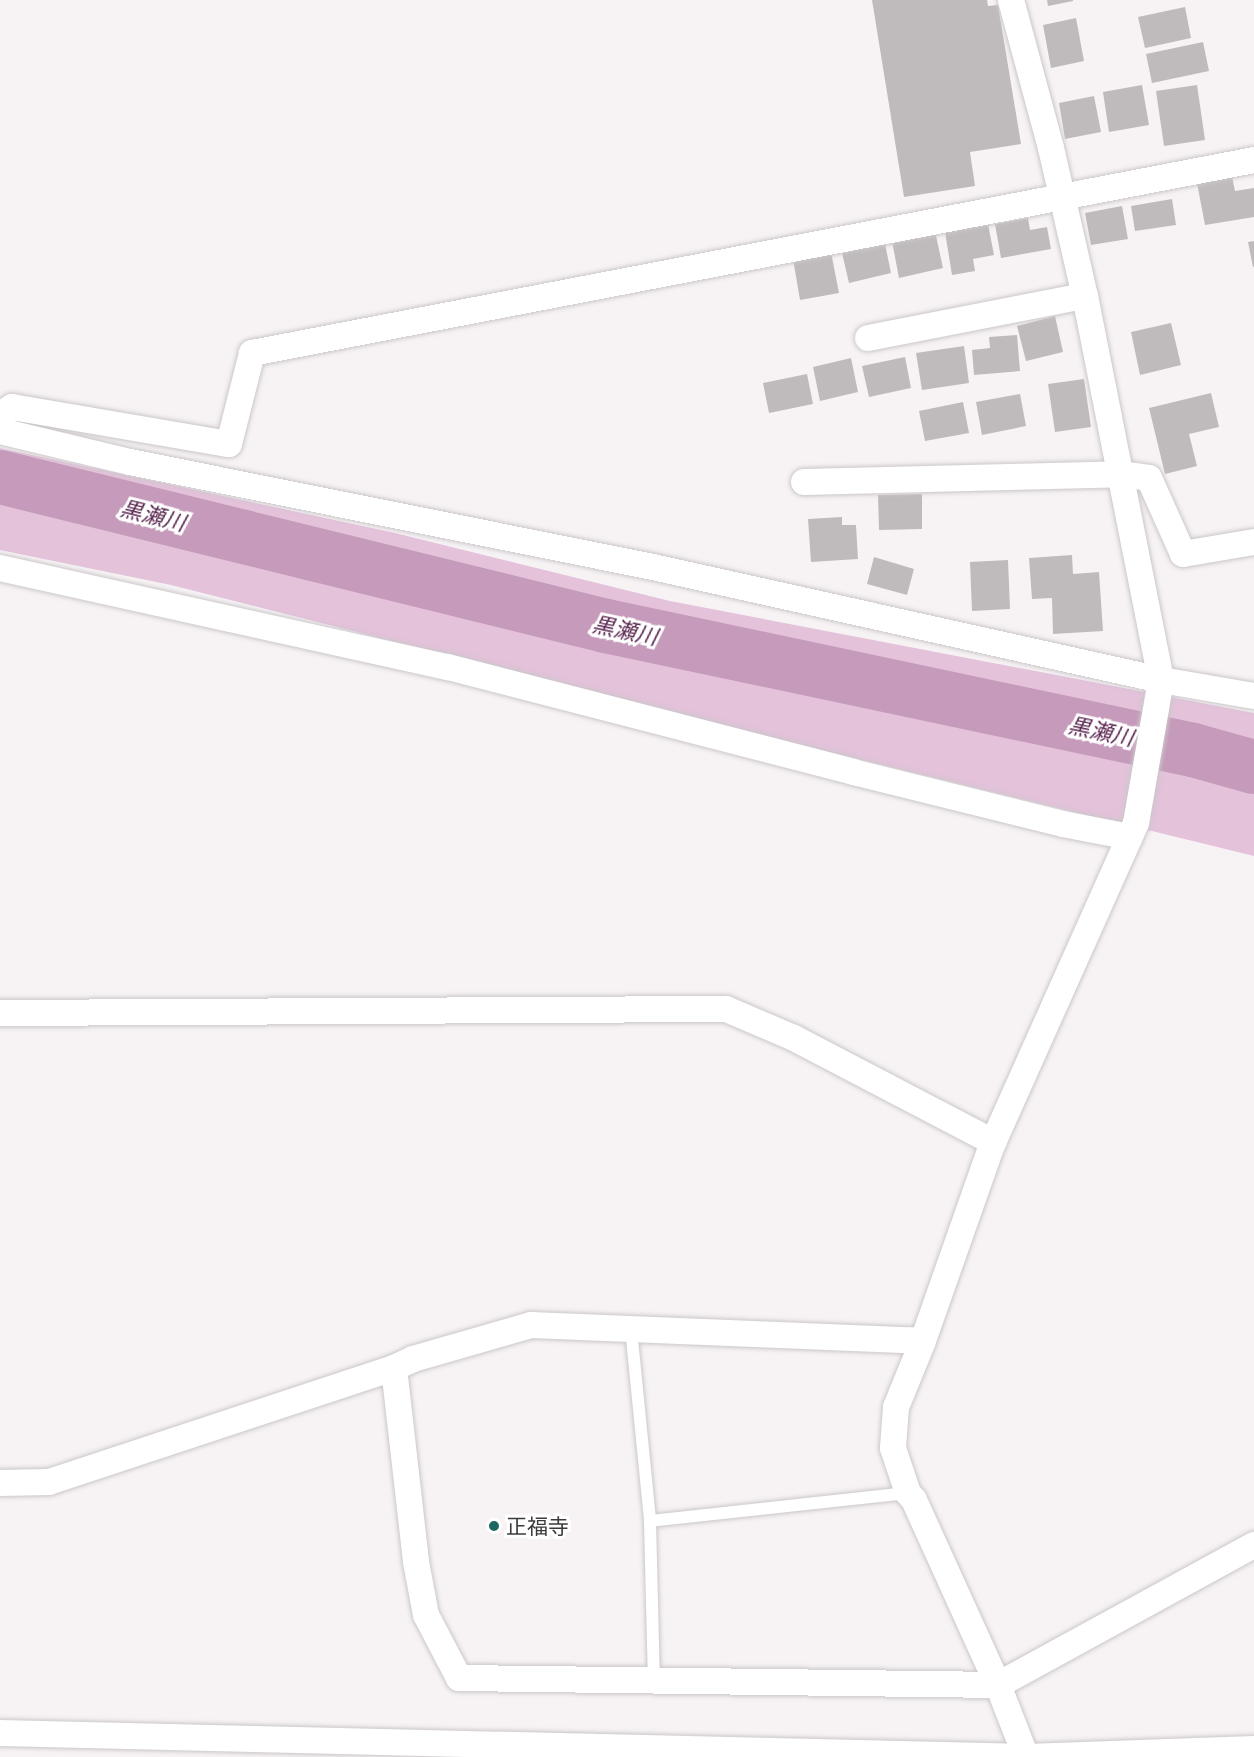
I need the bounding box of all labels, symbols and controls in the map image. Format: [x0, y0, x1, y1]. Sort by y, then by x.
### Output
water label: 黒瀬川 [118, 494, 188, 536]
water label: 黒瀬川 [590, 610, 660, 650]
water label: 黒瀬川 [1066, 711, 1136, 751]
place label: 正福寺 [506, 1513, 569, 1539]
marker: 正福寺 [487, 1519, 501, 1533]

